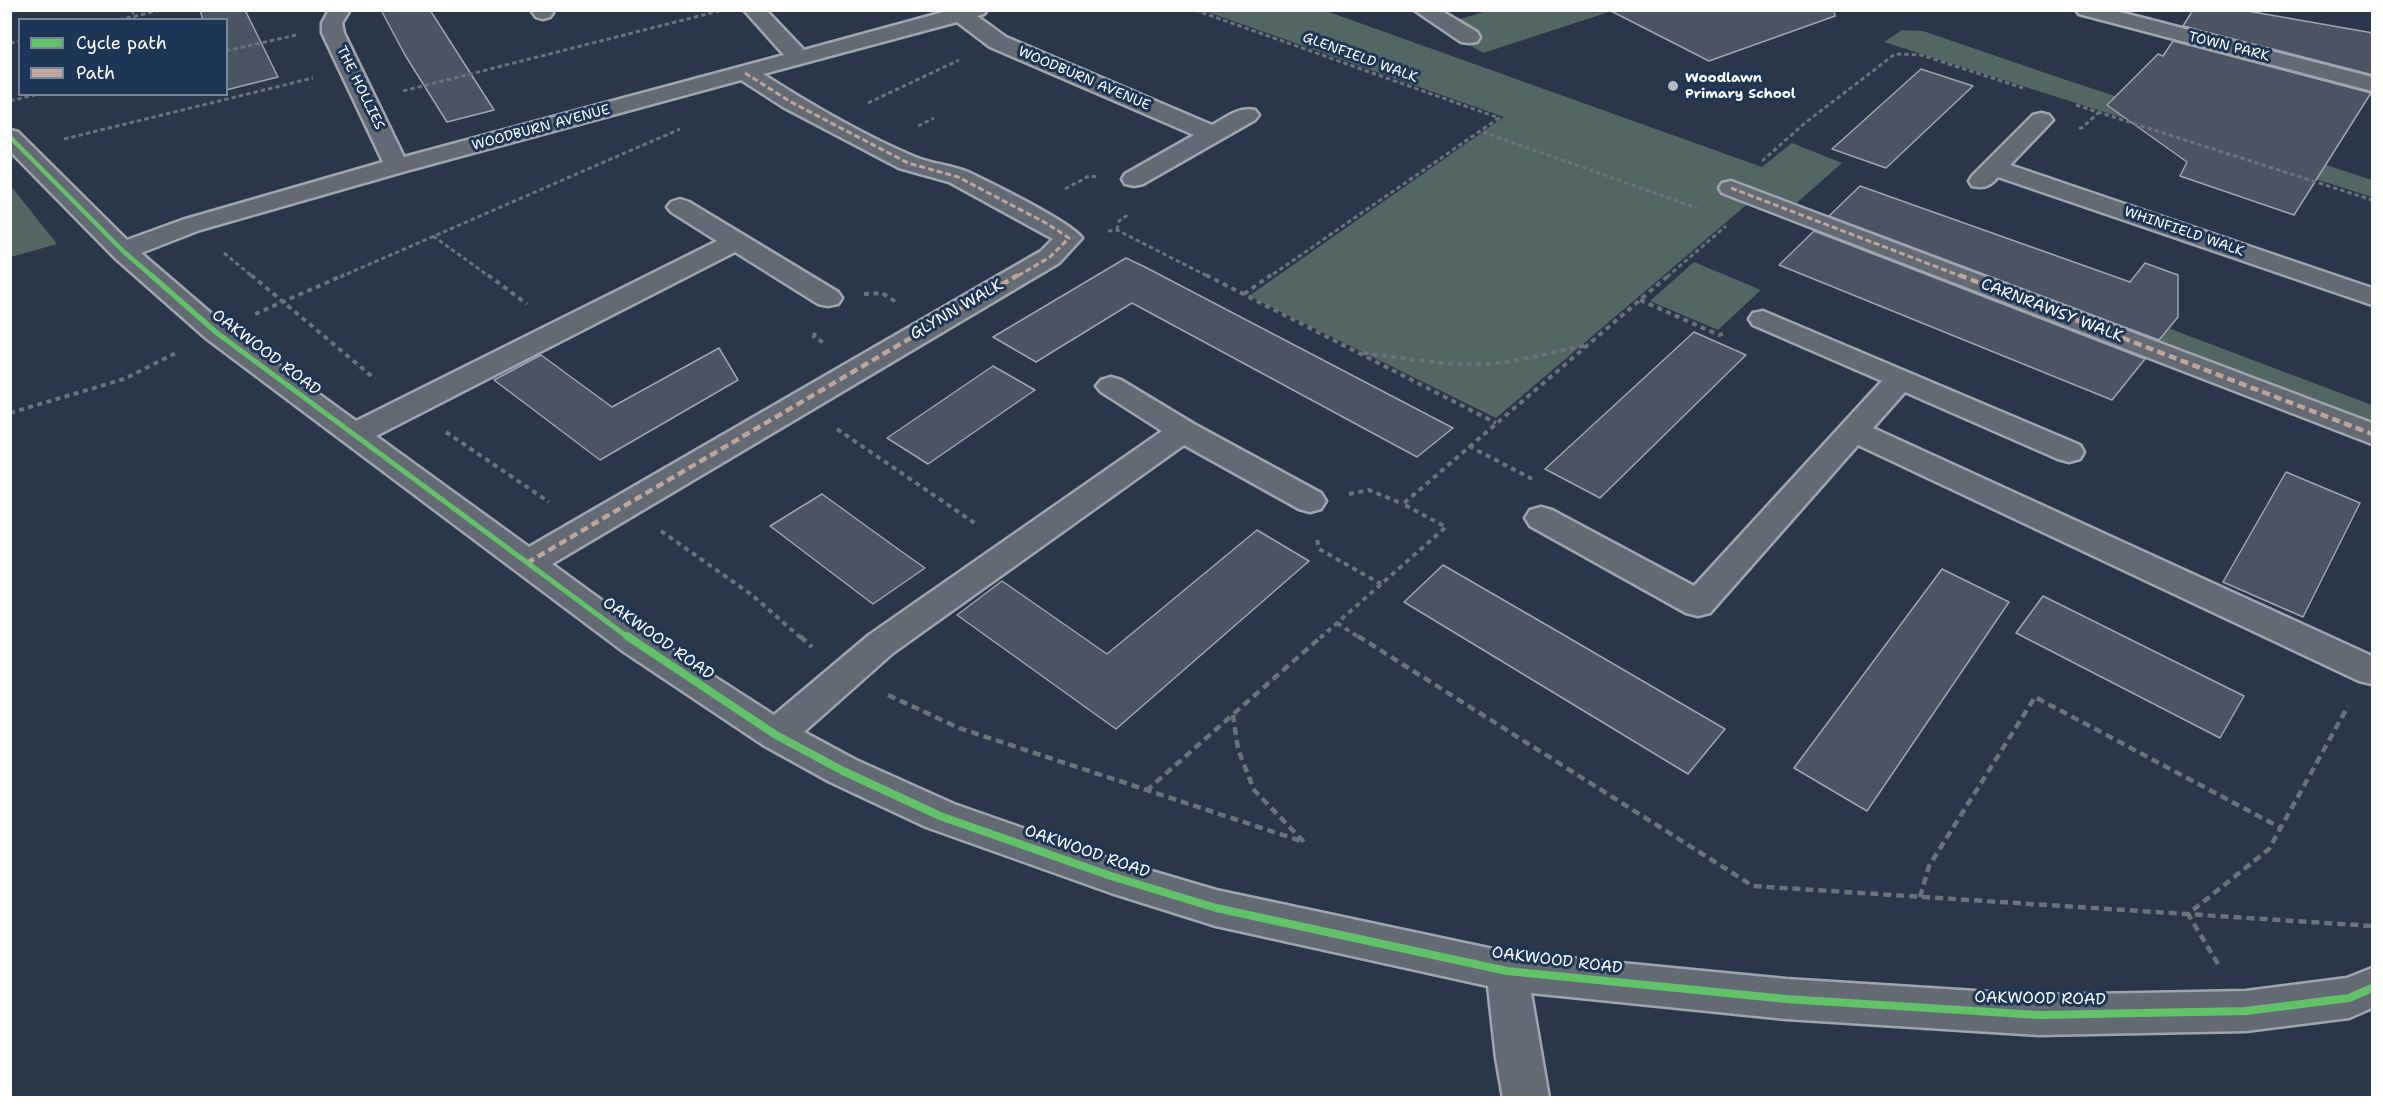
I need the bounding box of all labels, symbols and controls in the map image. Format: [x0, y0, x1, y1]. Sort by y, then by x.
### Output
legend [18, 18, 228, 96]
street label: GLENFIELD WALK [1300, 29, 1420, 87]
street label: TOWN PARK [2187, 29, 2271, 65]
text: Cycle path [76, 31, 167, 55]
street label: THE HOLLIES [333, 43, 387, 133]
street label: WOODBURN AVENUE [1015, 43, 1153, 115]
text: Path [76, 61, 115, 85]
place label: Woodlawn Primary School [1685, 70, 1796, 102]
marker: Woodlawn Primary School [1666, 79, 1680, 93]
street label: WOODBURN AVENUE [470, 101, 612, 155]
street label: WHINFIELD WALK [2122, 204, 2246, 260]
street label: CARNRAWSY WALK [1978, 275, 2126, 347]
street label: GLYNN WALK [907, 276, 1007, 344]
street label: OAKWOOD ROAD [208, 306, 324, 400]
street label: OAKWOOD ROAD [599, 593, 717, 685]
street label: OAKWOOD ROAD [1022, 822, 1152, 882]
street label: OAKWOOD ROAD [1491, 943, 1623, 979]
street label: OAKWOOD ROAD [1974, 988, 2106, 1010]

